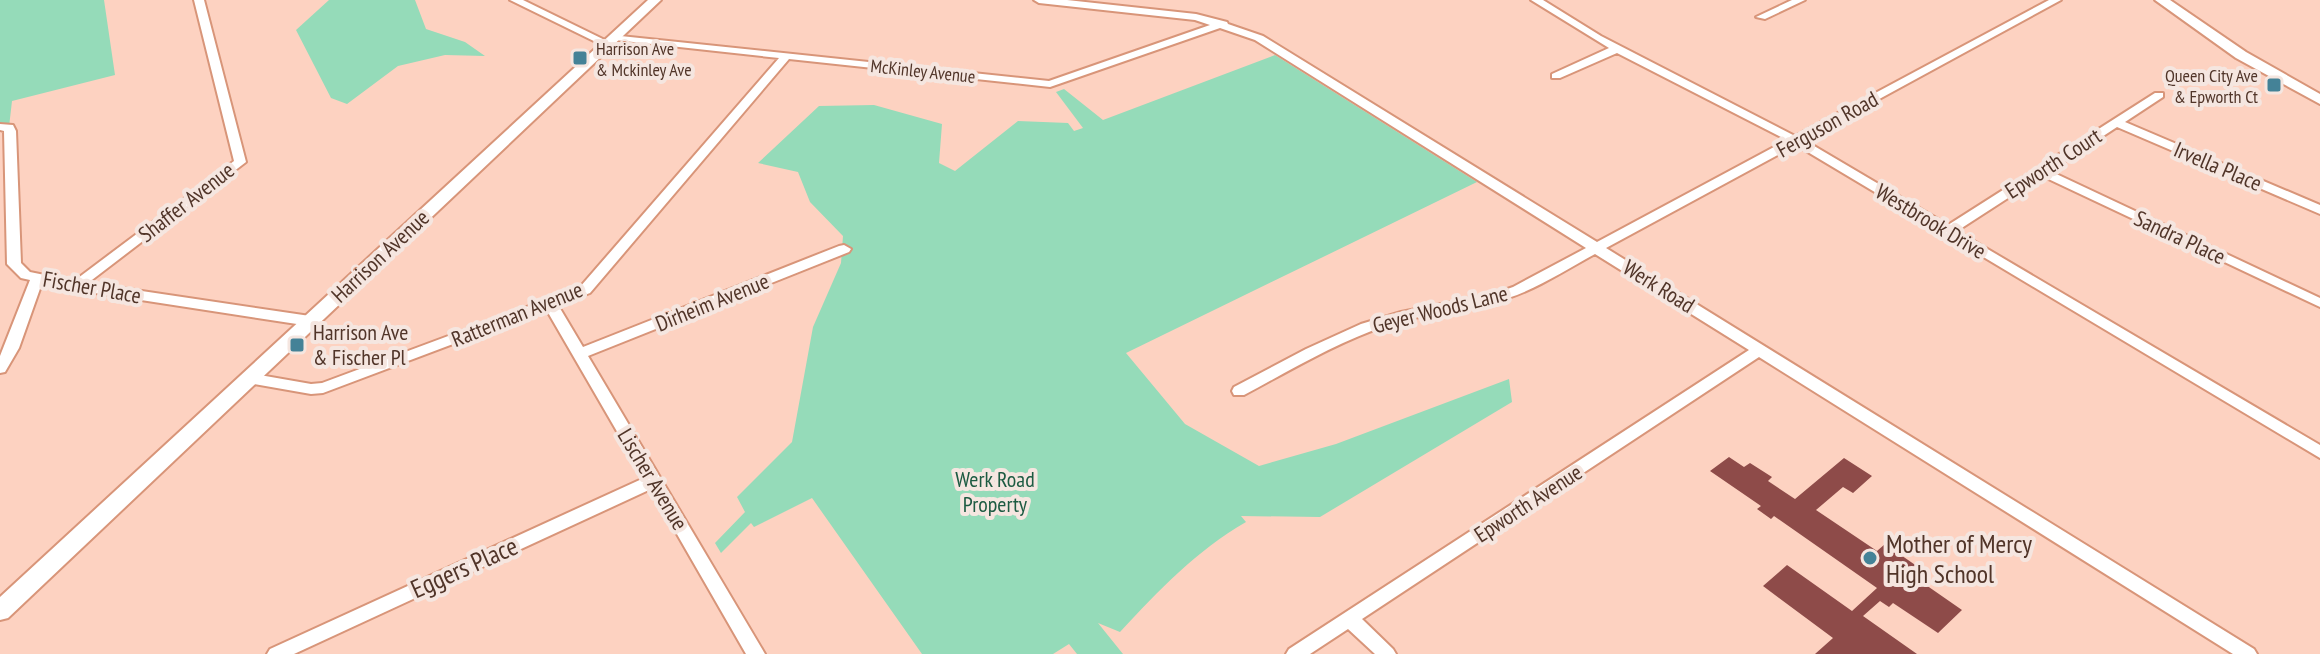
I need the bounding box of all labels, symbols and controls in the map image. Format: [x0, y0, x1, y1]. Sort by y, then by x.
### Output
place label: Harrison Ave & Mckinley Ave [596, 37, 692, 81]
marker: Harrison Ave & Mckinley Ave [571, 49, 589, 67]
street label: McKinley Avenue [870, 54, 976, 88]
place label: Queen City Ave & Epworth Ct [2165, 64, 2258, 108]
marker: Queen City Ave & Epworth Ct [2265, 76, 2283, 94]
street label: Ferguson Road [1771, 85, 1883, 163]
street label: Epworth Court [2000, 122, 2106, 204]
street label: Irvella Place [2170, 135, 2266, 197]
street label: Shaffer Avenue [133, 156, 239, 248]
street label: Westbrook Drive [1871, 177, 1991, 265]
street label: Harrison Avenue [325, 204, 435, 308]
street label: Sandra Place [2130, 204, 2230, 270]
street label: Werk Road [1618, 253, 1700, 319]
street label: Fischer Place [41, 265, 143, 309]
street label: Dirheim Avenue [651, 267, 773, 337]
street label: Ratterman Avenue [447, 275, 587, 353]
street label: Geyer Woods Lane [1370, 279, 1510, 339]
place label: Harrison Ave & Fischer Pl [313, 318, 408, 371]
marker: Harrison Ave & Fischer Pl [288, 336, 306, 354]
street label: Lischer Avenue [612, 423, 694, 535]
street label: Epworth Avenue [1469, 458, 1587, 548]
park label: Werk Road Property [955, 465, 1035, 518]
place label: Mother of Mercy High School [1886, 527, 2032, 590]
street label: Eggers Place [405, 529, 523, 605]
marker: Mother of Mercy High School [1861, 549, 1879, 567]

